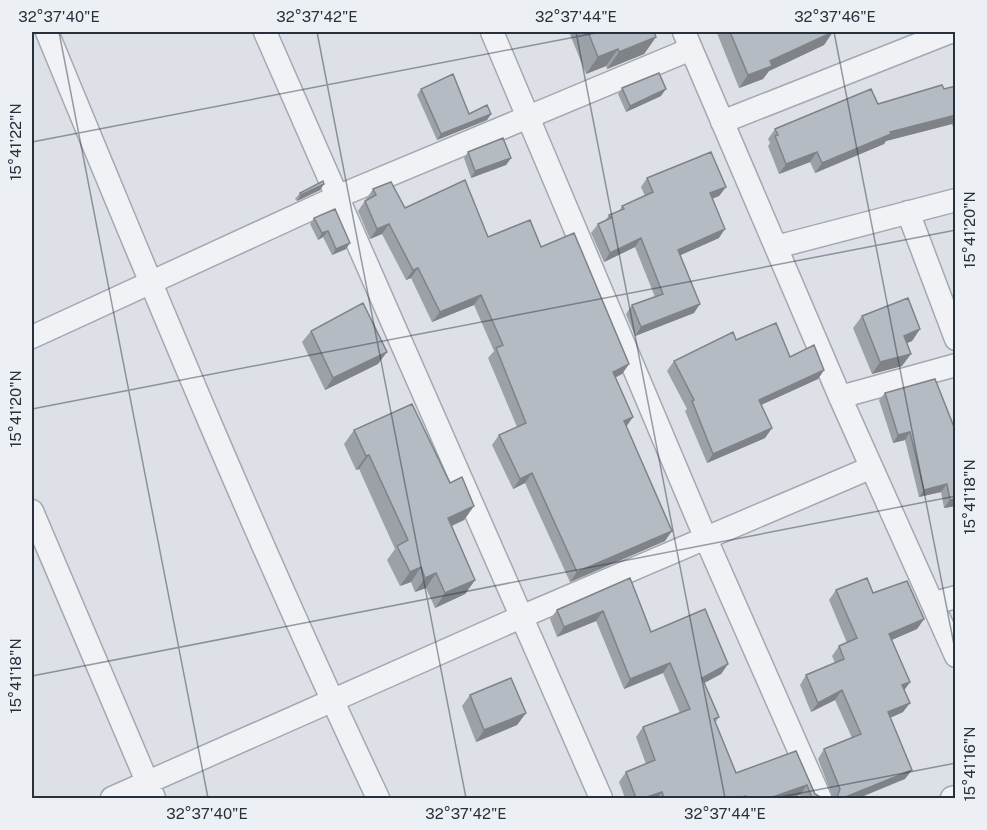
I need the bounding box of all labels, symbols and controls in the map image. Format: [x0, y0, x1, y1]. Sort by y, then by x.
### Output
text: 32°37'40"E [18, 8, 100, 25]
text: 32°37'42"E [276, 8, 358, 25]
text: 32°37'44"E [535, 8, 617, 25]
text: 32°37'46"E [794, 8, 876, 25]
text: 15°41'22"N [7, 103, 24, 181]
text: 15°41'20"N [961, 191, 978, 269]
text: 15°41'20"N [7, 370, 24, 448]
text: 15°41'18"N [961, 459, 978, 535]
text: 15°41'18"N [7, 638, 24, 714]
text: 15°41'16"N [961, 726, 978, 802]
text: 32°37'40"E [166, 805, 248, 822]
text: 32°37'42"E [425, 805, 507, 822]
text: 32°37'44"E [684, 805, 766, 822]

